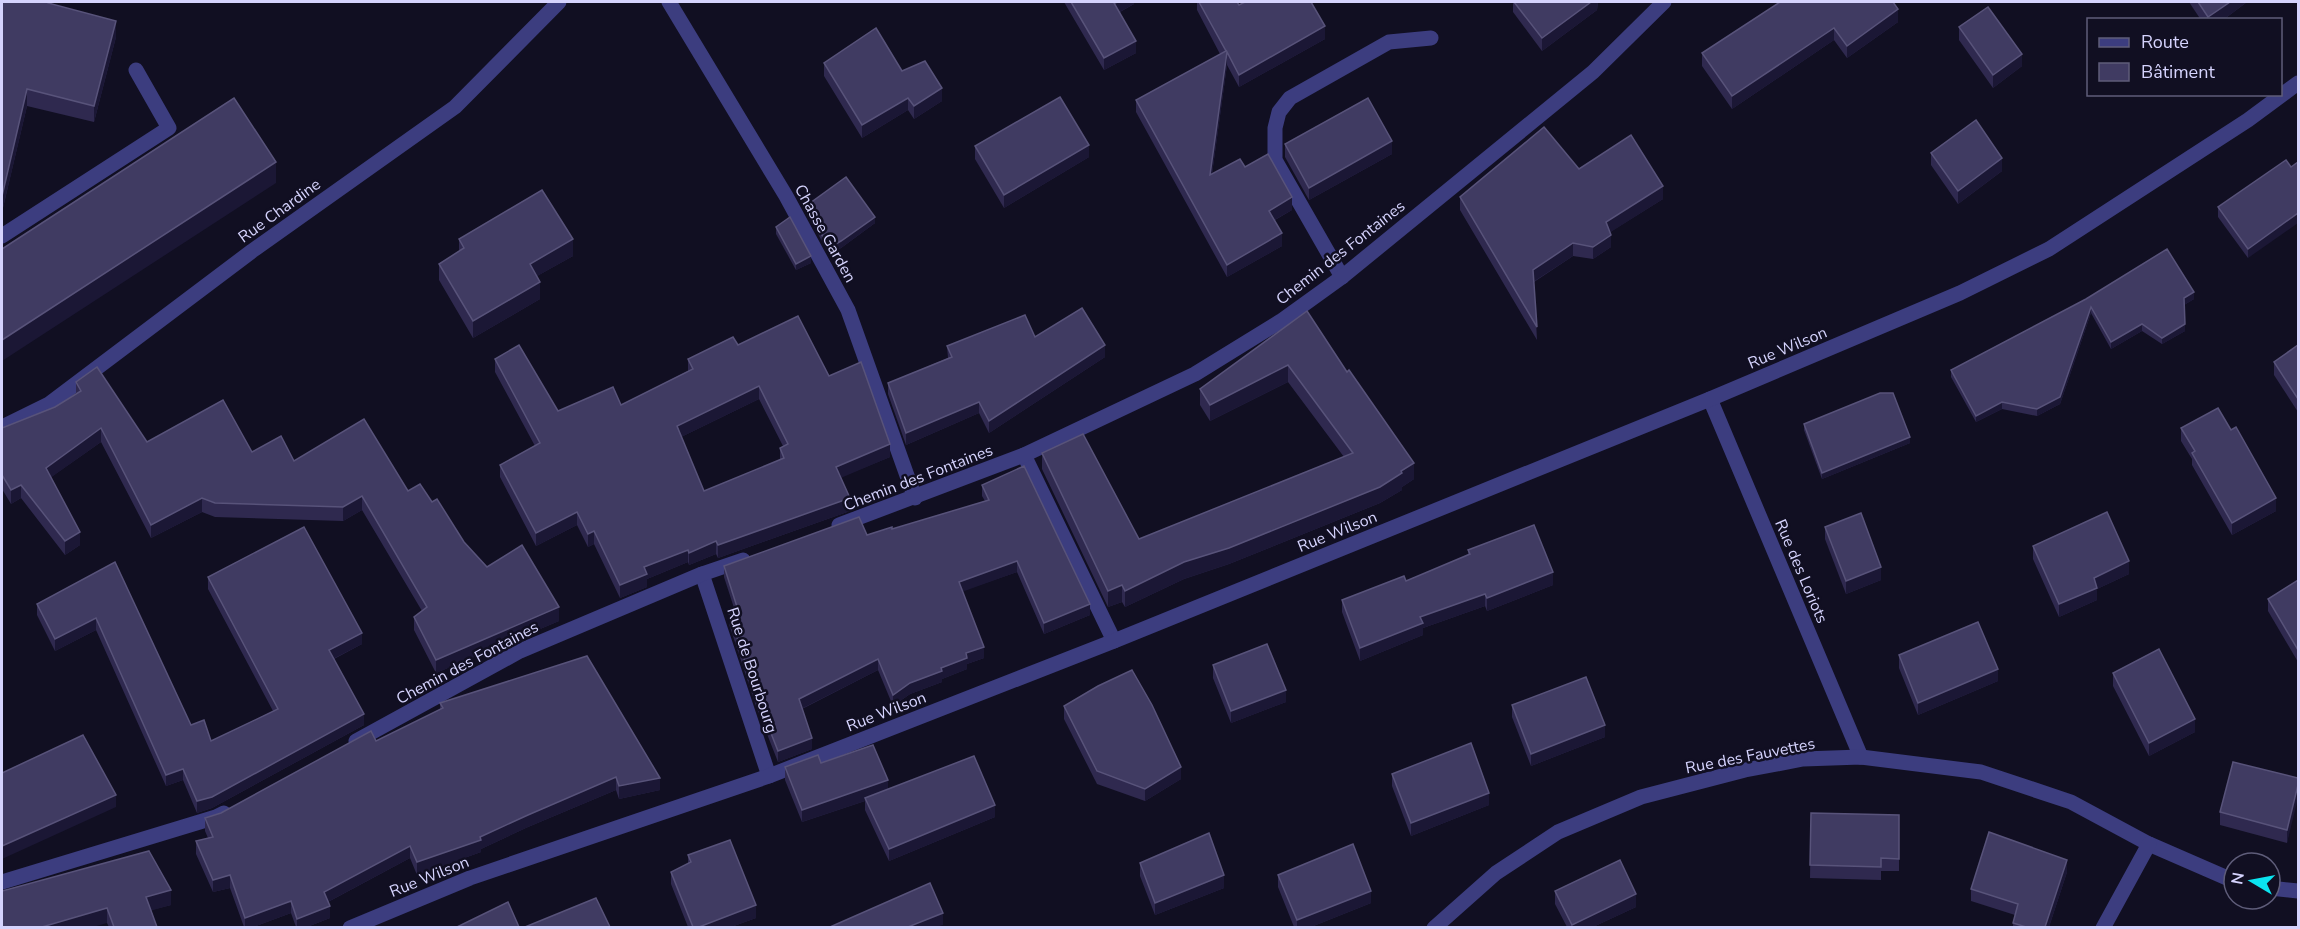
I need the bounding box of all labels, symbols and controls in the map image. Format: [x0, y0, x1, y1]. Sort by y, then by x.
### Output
legend [2087, 18, 2282, 96]
text: Route [2141, 30, 2189, 54]
text: Bâtiment [2141, 60, 2215, 84]
street label: Rue Chardine [234, 173, 325, 248]
street label: Chasse Garden [789, 180, 861, 286]
street label: Chemin des Fontaines [1272, 195, 1410, 310]
street label: Rue Wilson [1744, 321, 1830, 374]
street label: Chemin des Fontaines [841, 439, 996, 517]
street label: Rue Wilson [1294, 506, 1380, 558]
street label: Rue des Loriots [1769, 516, 1833, 627]
street label: Rue de Bourbourg [721, 605, 783, 736]
street label: Chemin des Fontaines [392, 616, 542, 710]
street label: Rue Wilson [843, 687, 929, 737]
street label: Rue des Fauvettes [1683, 733, 1817, 779]
street label: Rue Wilson [386, 851, 472, 903]
north arrow [2222, 851, 2282, 911]
text: N [2226, 871, 2250, 886]

